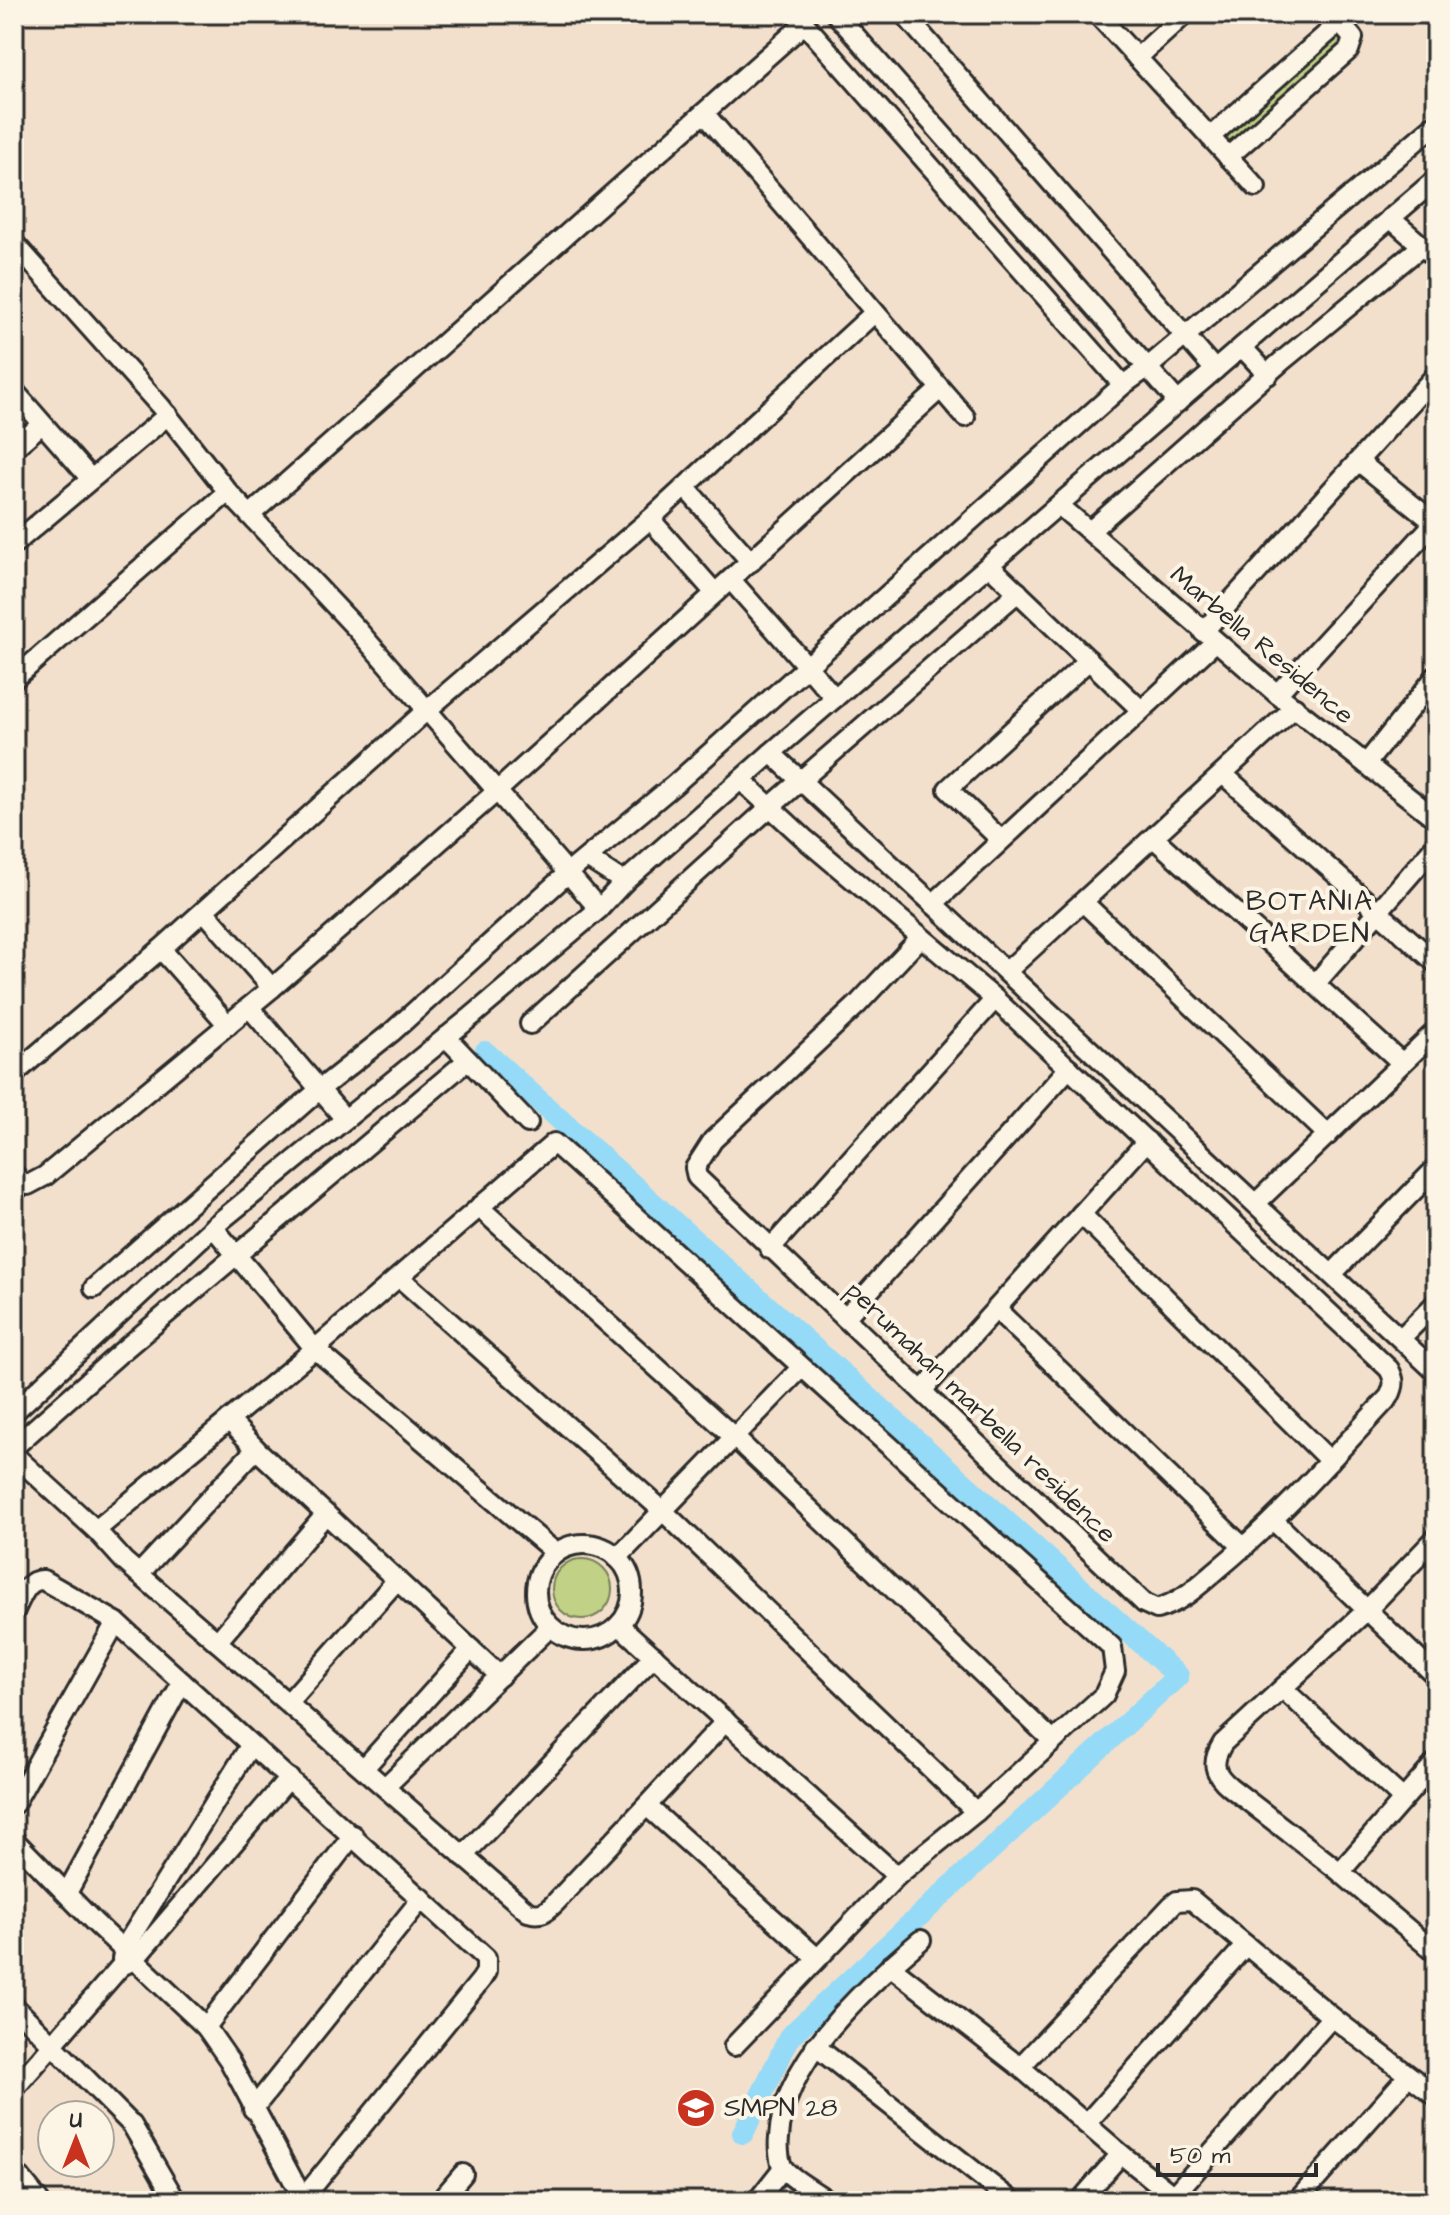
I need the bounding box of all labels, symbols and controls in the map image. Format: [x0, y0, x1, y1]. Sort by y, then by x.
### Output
street label: Marbella Residence [1162, 557, 1362, 733]
district label: BOTANIA GARDEN [1246, 882, 1374, 953]
street label: perumahan marbella residence [838, 1273, 1124, 1551]
school or university icon: SMPN 28 [675, 2087, 717, 2129]
place label: SMPN 28 [724, 2090, 837, 2126]
north arrow [36, 2099, 116, 2179]
text: U [70, 2105, 82, 2136]
scale bar [1158, 2127, 1316, 2177]
text: 50 m [1170, 2139, 1231, 2173]

